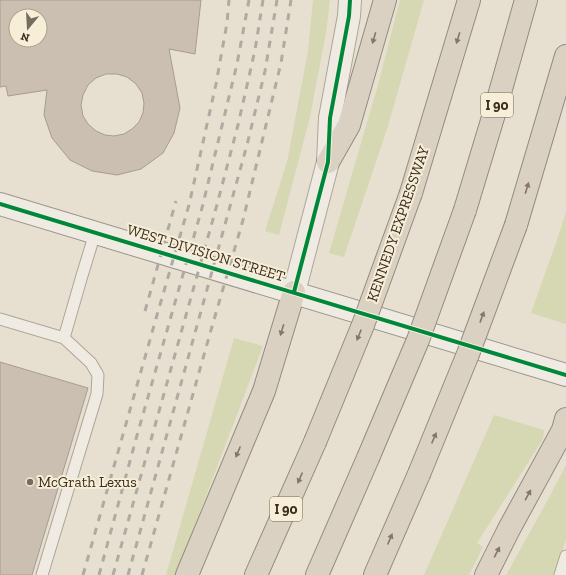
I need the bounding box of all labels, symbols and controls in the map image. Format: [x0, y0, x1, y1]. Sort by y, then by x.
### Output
north arrow [8, 8, 48, 48]
text: N [18, 29, 31, 45]
one-way arrow [371, 32, 377, 44]
one-way arrow [455, 32, 461, 44]
road number: I 90 [481, 93, 513, 117]
street label: KENNEDY EXPRESSWAY [363, 143, 433, 304]
one-way arrow [524, 181, 530, 193]
street label: WEST DIVISION STREET [125, 220, 287, 286]
one-way arrow [479, 311, 485, 323]
one-way arrow [279, 324, 285, 336]
one-way arrow [355, 330, 361, 342]
one-way arrow [431, 431, 437, 443]
one-way arrow [235, 446, 241, 458]
one-way arrow [296, 472, 303, 484]
place label: McGrath Lexus [38, 473, 137, 491]
marker: McGrath Lexus [25, 477, 35, 487]
one-way arrow [524, 489, 531, 501]
road number: I 90 [270, 497, 302, 521]
one-way arrow [388, 533, 394, 545]
one-way arrow [494, 546, 500, 558]

